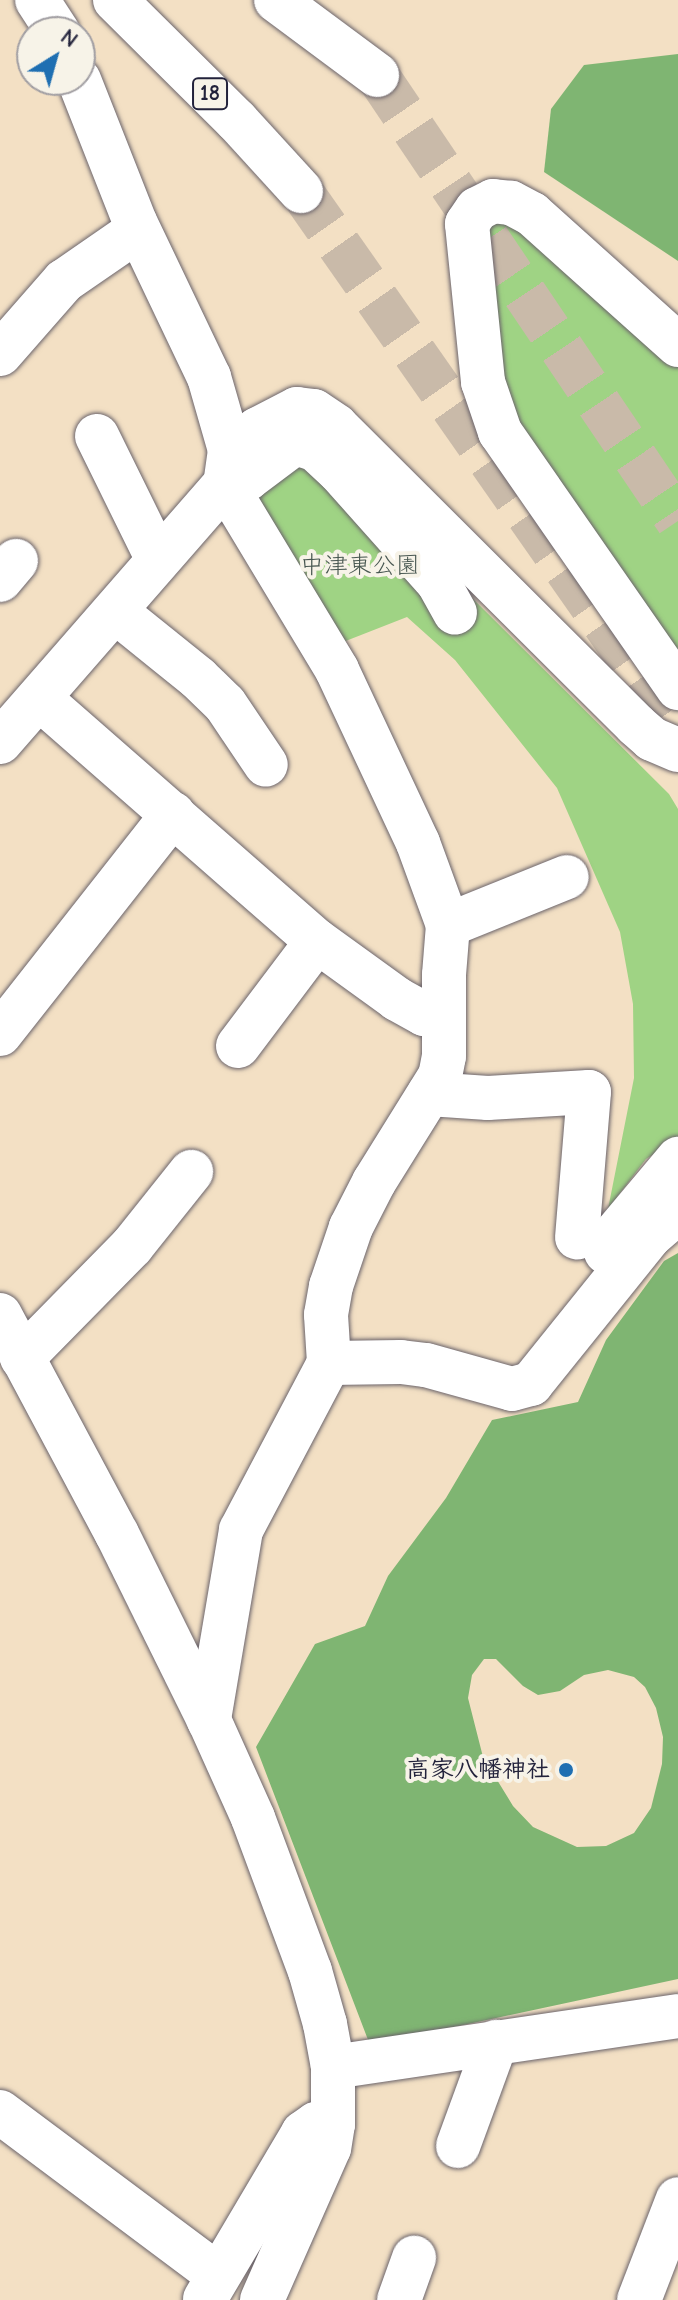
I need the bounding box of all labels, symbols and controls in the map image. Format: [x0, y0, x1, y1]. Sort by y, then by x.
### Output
north arrow [16, 16, 96, 96]
text: N [56, 24, 83, 53]
road number: 18 [192, 76, 228, 112]
park label: 中津東公園 [300, 552, 420, 580]
place label: 高家八幡神社 [406, 1756, 550, 1784]
marker: 高家八幡神社 [557, 1761, 575, 1779]

